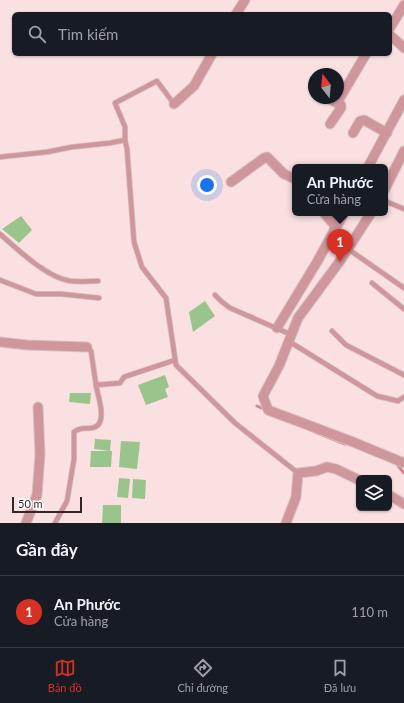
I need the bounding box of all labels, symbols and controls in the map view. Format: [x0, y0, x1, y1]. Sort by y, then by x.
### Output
search box [12, 12, 392, 56]
icon: search [26, 23, 48, 45]
text: Tìm kiếm [58, 25, 118, 43]
north arrow [308, 68, 344, 104]
popup [292, 164, 388, 216]
text: An Phước [307, 173, 373, 191]
your location [197, 175, 217, 195]
text: Cửa hàng [307, 191, 361, 207]
pin: 1 [327, 229, 353, 262]
map controls [356, 475, 392, 511]
button: layers [356, 475, 392, 511]
scale bar [12, 495, 82, 514]
text: 50 m [18, 497, 43, 510]
text: Gần đây [16, 539, 78, 560]
text: An Phước [54, 595, 121, 613]
text: 1 [25, 604, 33, 620]
text: 110 m [351, 604, 388, 620]
text: Cửa hàng [54, 613, 108, 629]
tab: Bản đồ [48, 657, 82, 694]
tab: Chỉ đường [177, 657, 228, 694]
tab: Đã lưu [324, 657, 356, 694]

